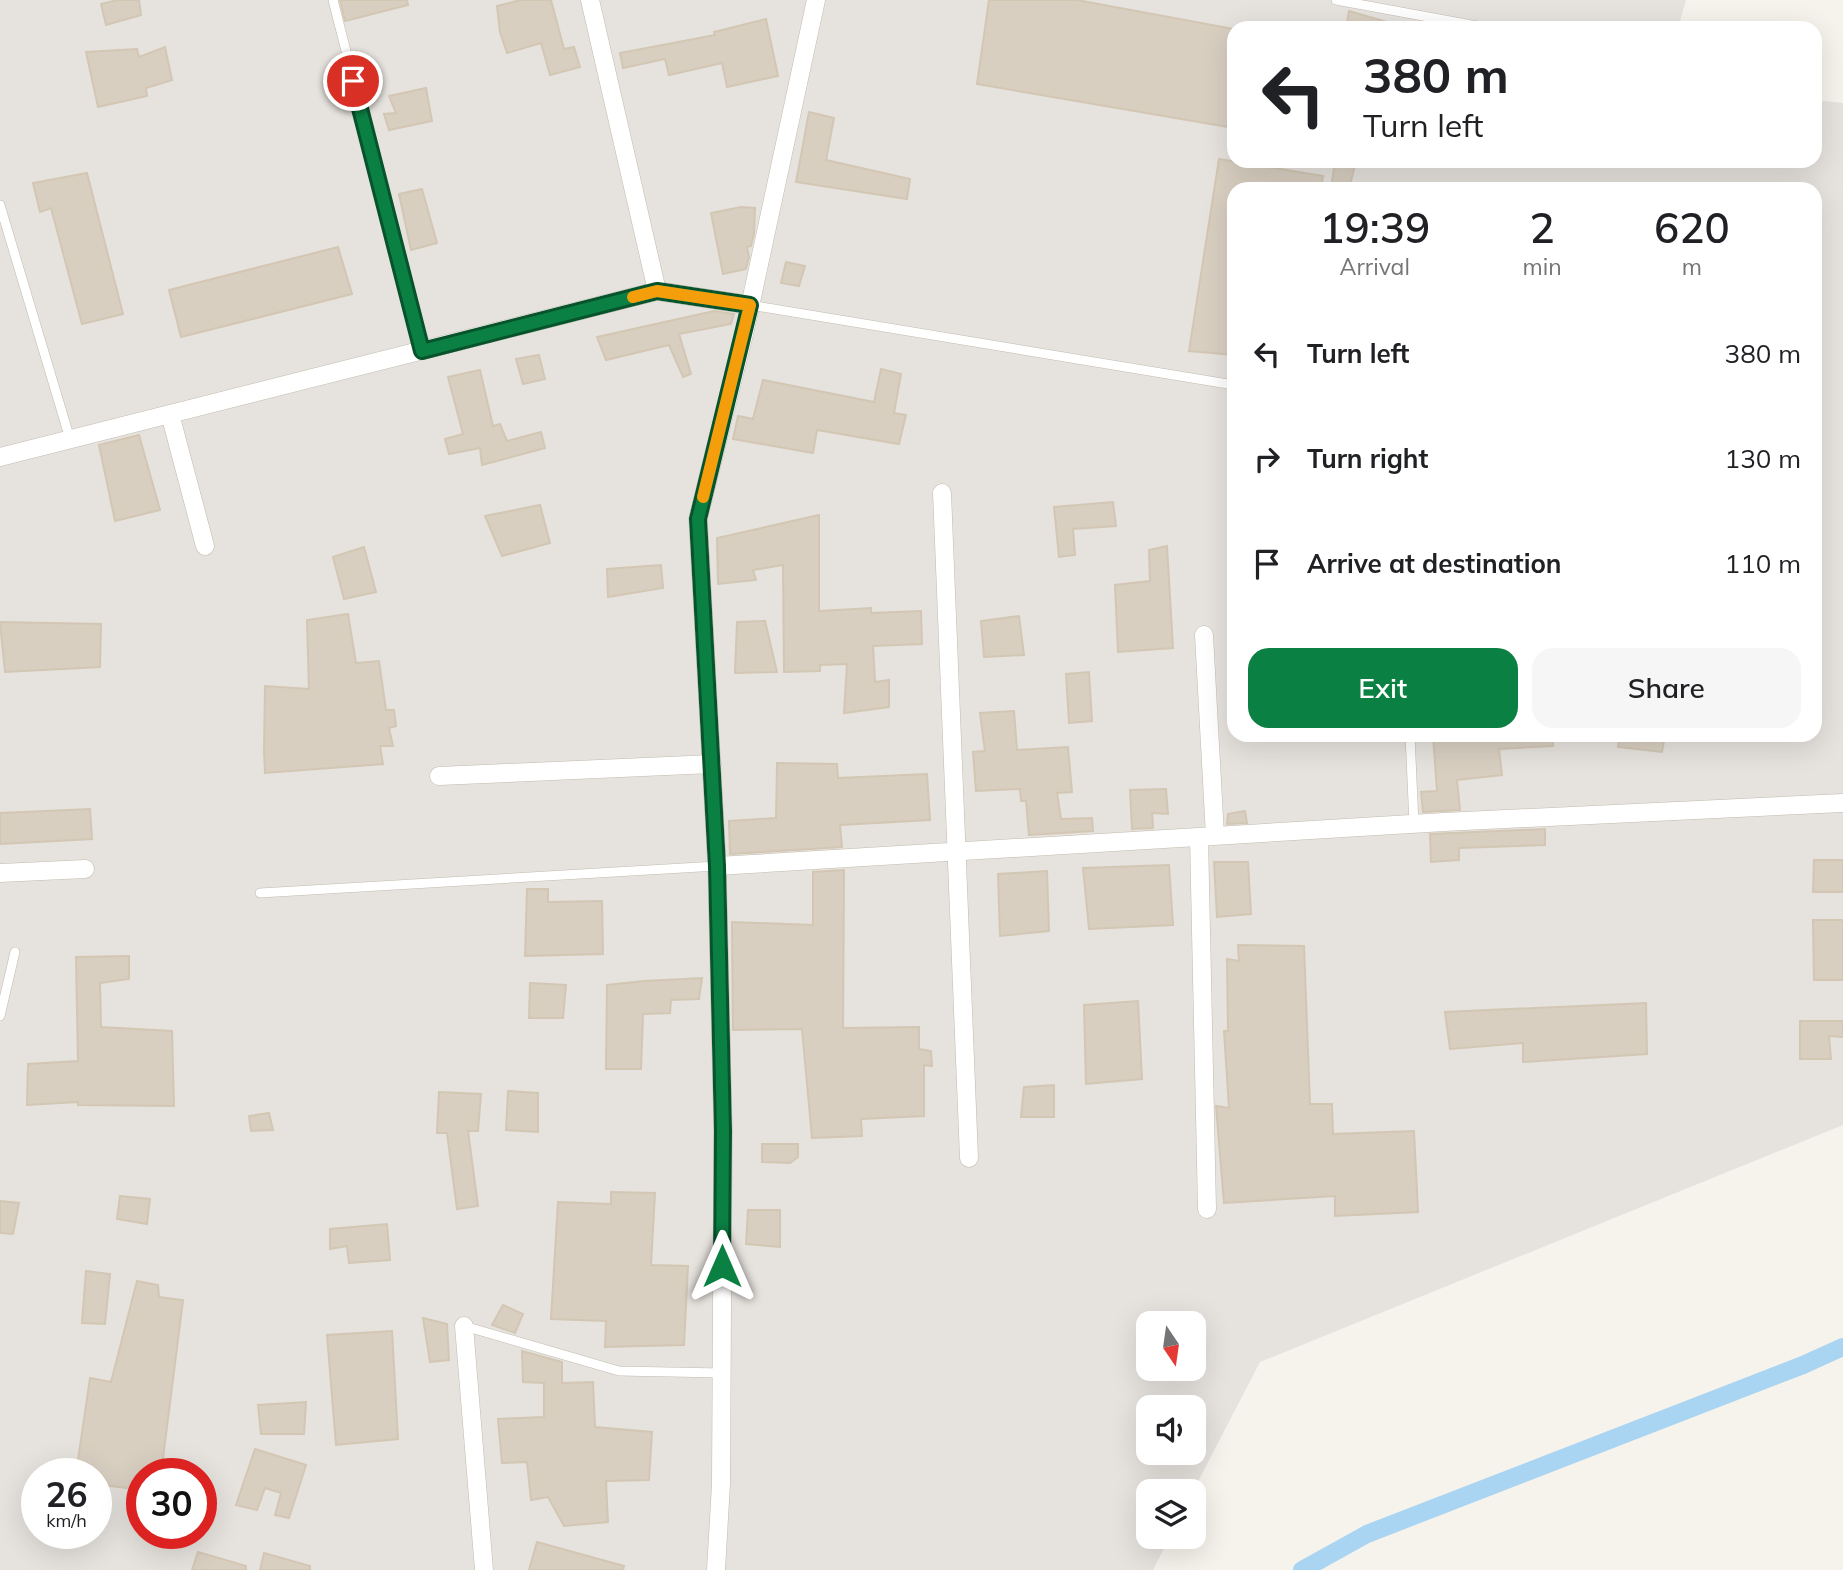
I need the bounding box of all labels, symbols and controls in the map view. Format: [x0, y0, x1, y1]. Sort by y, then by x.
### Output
text: 380 m [1363, 44, 1509, 105]
icon: left [1248, 49, 1339, 140]
pin [323, 51, 383, 111]
icon: arrive [334, 62, 372, 100]
text: Turn left [1363, 105, 1483, 145]
text: 19:39 [1319, 201, 1430, 254]
text: 2 [1529, 201, 1555, 254]
text: 620 [1654, 201, 1730, 254]
text: Arrival [1340, 252, 1410, 281]
text: min [1522, 252, 1562, 281]
text: m [1682, 252, 1702, 281]
icon: left [1248, 335, 1286, 373]
text: Turn left [1307, 337, 1409, 370]
text: 380 m [1725, 337, 1801, 370]
icon: right [1248, 440, 1286, 478]
text: Turn right [1307, 442, 1428, 475]
text: 130 m [1725, 442, 1801, 475]
icon: arrive [1248, 545, 1286, 583]
text: Arrive at destination [1307, 547, 1562, 580]
text: 110 m [1725, 547, 1801, 580]
button: Exit [1248, 648, 1518, 728]
button: Share [1532, 648, 1801, 728]
position arrow [685, 1229, 759, 1303]
north arrow [1136, 1311, 1206, 1381]
map controls [1136, 1311, 1206, 1549]
button: sound [1136, 1395, 1206, 1465]
speed limit sign: 30 [126, 1458, 217, 1549]
text: 26 [45, 1472, 88, 1516]
button: layers [1136, 1479, 1206, 1549]
text: km/h [46, 1509, 87, 1532]

